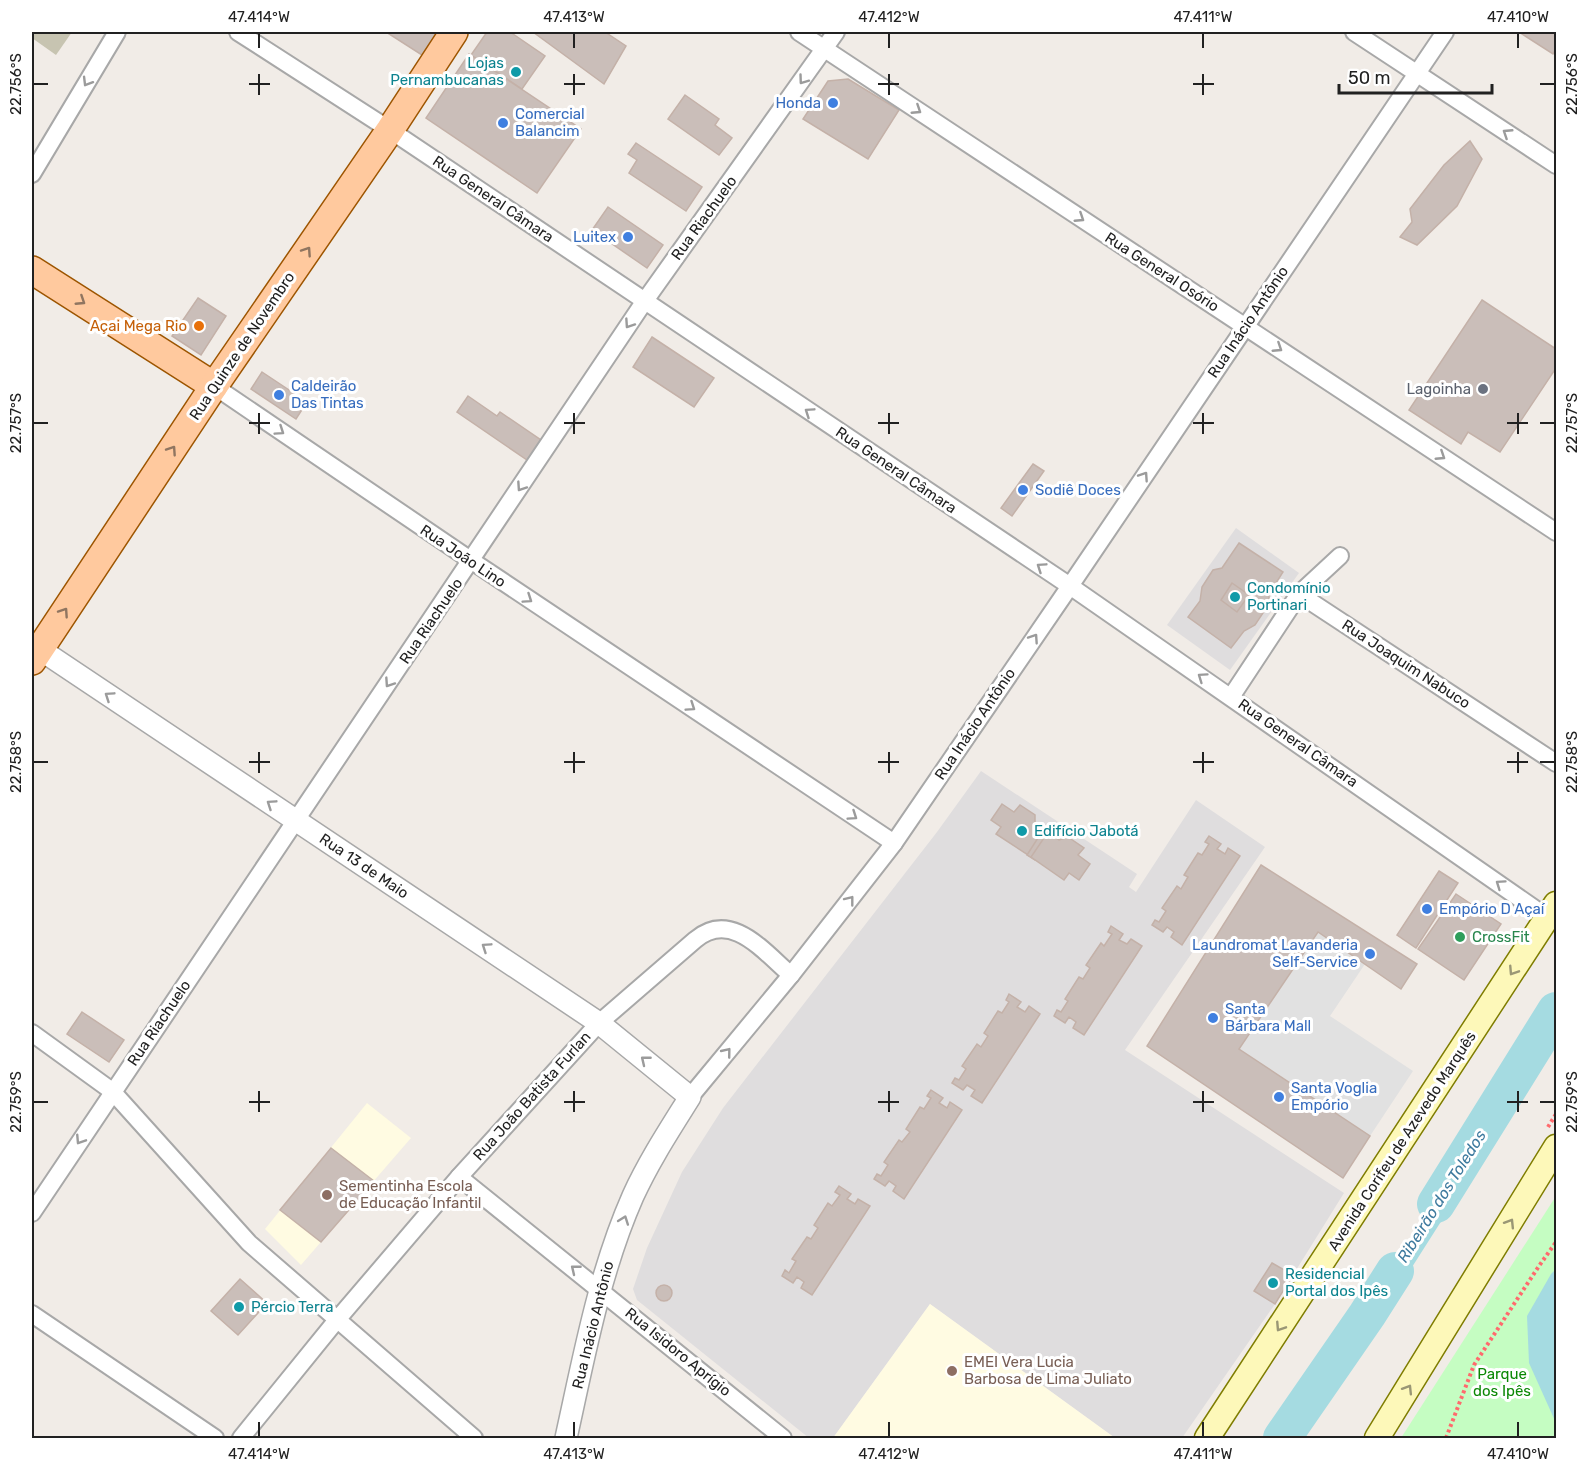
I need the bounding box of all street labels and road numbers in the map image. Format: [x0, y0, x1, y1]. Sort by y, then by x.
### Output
street label: Rua General Câmara [429, 152, 557, 246]
street label: Rua Riachuelo [667, 172, 741, 264]
street label: Rua General Osório [1102, 228, 1222, 316]
street label: Rua Inácio Antônio [1204, 263, 1292, 381]
street label: Rua Quinze de Novembro [186, 268, 298, 424]
street label: Rua General Câmara [832, 423, 960, 517]
street label: Rua João Lino [417, 521, 509, 591]
street label: Rua Riachuelo [396, 575, 466, 667]
street label: Rua Joaquim Nabuco [1338, 616, 1474, 712]
street label: Rua Inácio Antônio [931, 665, 1019, 783]
street label: Rua General Câmara [1235, 695, 1361, 791]
street label: Rua 13 de Maio [316, 830, 412, 902]
street label: Rua Riachuelo [124, 977, 194, 1069]
street label: Rua João Batista Furlan [469, 1028, 595, 1164]
street label: Avenida Corifeu de Azevedo Marquês [1324, 1028, 1480, 1254]
street label: Rua Inácio Antônio [568, 1259, 618, 1391]
street label: Rua Isidoro Aprígio [622, 1304, 734, 1400]

